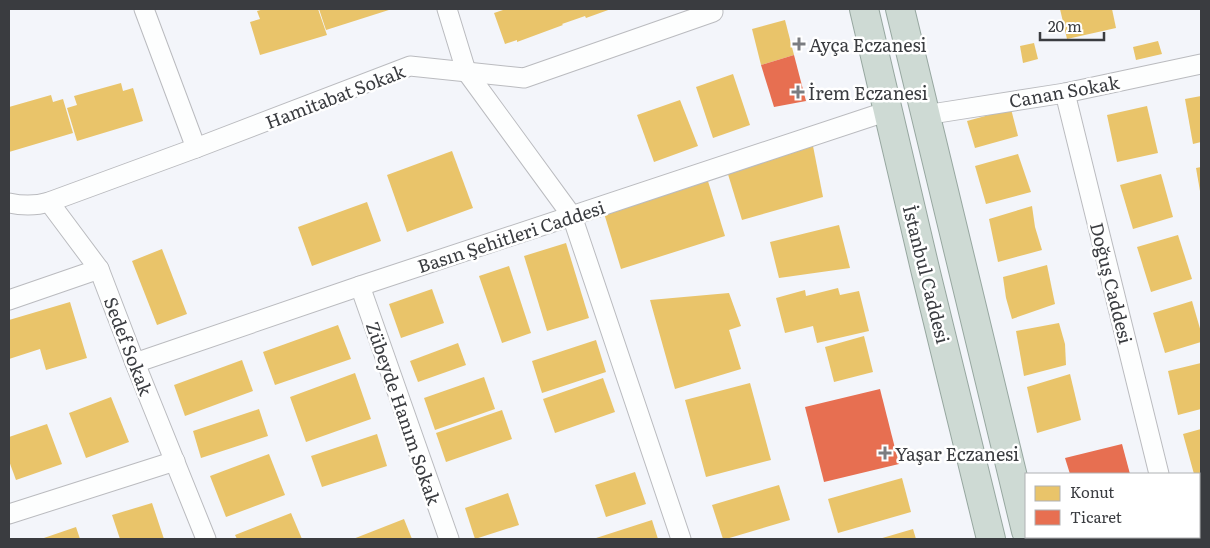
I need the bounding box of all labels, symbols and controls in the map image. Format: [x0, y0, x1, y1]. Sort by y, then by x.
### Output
scale bar [1040, 10, 1104, 42]
text: 20 m [1048, 14, 1082, 37]
place label: Ayça Eczanesi [809, 31, 927, 58]
marker: Ayça Eczanesi [793, 38, 805, 50]
street label: Hamitabat Sokak [261, 57, 410, 135]
street label: Canan Sokak [1007, 68, 1122, 114]
place label: İrem Eczanesi [808, 79, 928, 106]
marker: İrem Eczanesi [792, 86, 804, 98]
street label: Basın Şehitleri Caddesi [414, 193, 608, 279]
street label: İstanbul Caddesi [897, 202, 957, 346]
street label: Doğuş Caddesi [1084, 219, 1140, 347]
street label: Sedef Sokak [98, 293, 161, 400]
street label: Zübeyde Hanım Sokak [360, 318, 448, 509]
place label: Yaşar Eczanesi [895, 440, 1019, 467]
marker: Yaşar Eczanesi [879, 447, 891, 459]
legend [1025, 473, 1200, 538]
text: Konut [1070, 480, 1114, 503]
text: Ticaret [1070, 505, 1122, 528]

